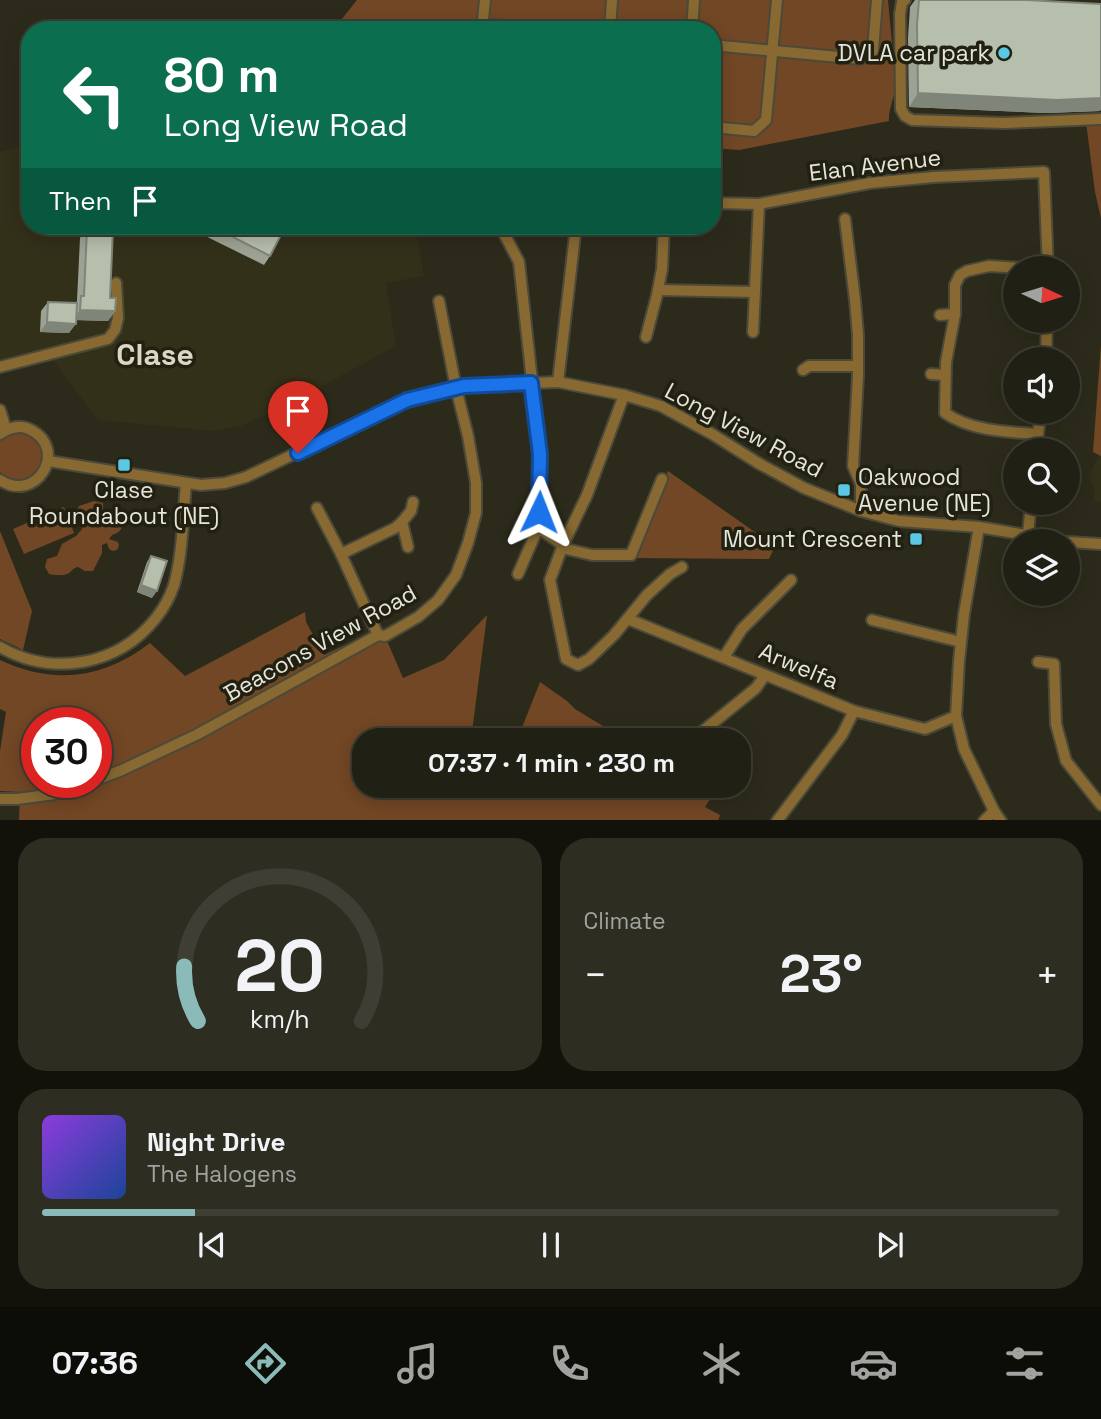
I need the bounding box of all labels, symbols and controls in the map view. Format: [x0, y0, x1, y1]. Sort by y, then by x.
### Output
place label: DVLA car park [838, 38, 990, 68]
text: 80 m [164, 44, 279, 106]
marker: DVLA car park [996, 45, 1012, 61]
icon: left [49, 49, 140, 140]
text: Long View Road [164, 105, 408, 145]
street label: Elan Avenue [807, 142, 943, 188]
icon: arrive [126, 182, 164, 220]
text: Then [49, 184, 112, 218]
north arrow [1003, 256, 1080, 332]
map controls [1003, 256, 1080, 606]
district label: Clase [116, 335, 194, 374]
button: sound [1003, 347, 1080, 424]
street label: Long View Road [660, 376, 828, 484]
pin [268, 381, 328, 453]
icon: arrive [279, 392, 317, 430]
button: search [1003, 438, 1080, 515]
marker: Clase Roundabout (NE) [116, 457, 132, 473]
place label: Oakwood Avenue (NE) [858, 462, 991, 518]
place label: Clase Roundabout (NE) [29, 475, 219, 531]
position arrow [502, 475, 576, 549]
marker: Oakwood Avenue (NE) [836, 482, 852, 498]
place label: Mount Crescent [723, 524, 902, 554]
button: layers [1003, 529, 1080, 606]
marker: Mount Crescent [908, 531, 924, 547]
street label: Beacons View Road [218, 578, 422, 708]
street label: Arwelfa [755, 636, 843, 696]
speed limit sign: 30 [21, 707, 112, 798]
text: 07:37 · 1 min · 230 m [428, 746, 675, 780]
text: Climate [584, 906, 666, 936]
text: 20 [235, 919, 325, 1012]
text: 23° [780, 941, 863, 1007]
text: − [584, 951, 607, 999]
text: + [1035, 951, 1059, 999]
text: km/h [250, 1002, 310, 1034]
text: Night Drive [147, 1125, 285, 1159]
text: The Halogens [147, 1159, 297, 1189]
icon: previous [193, 1226, 231, 1264]
icon: pause [532, 1226, 570, 1264]
icon: next [871, 1226, 909, 1264]
icon: directions [241, 1339, 290, 1388]
icon: music [393, 1339, 442, 1388]
icon: phone [545, 1339, 594, 1388]
icon: climate [697, 1339, 746, 1388]
icon: car [849, 1339, 898, 1388]
icon: filters [1000, 1339, 1049, 1388]
text: 07:36 [51, 1343, 138, 1383]

